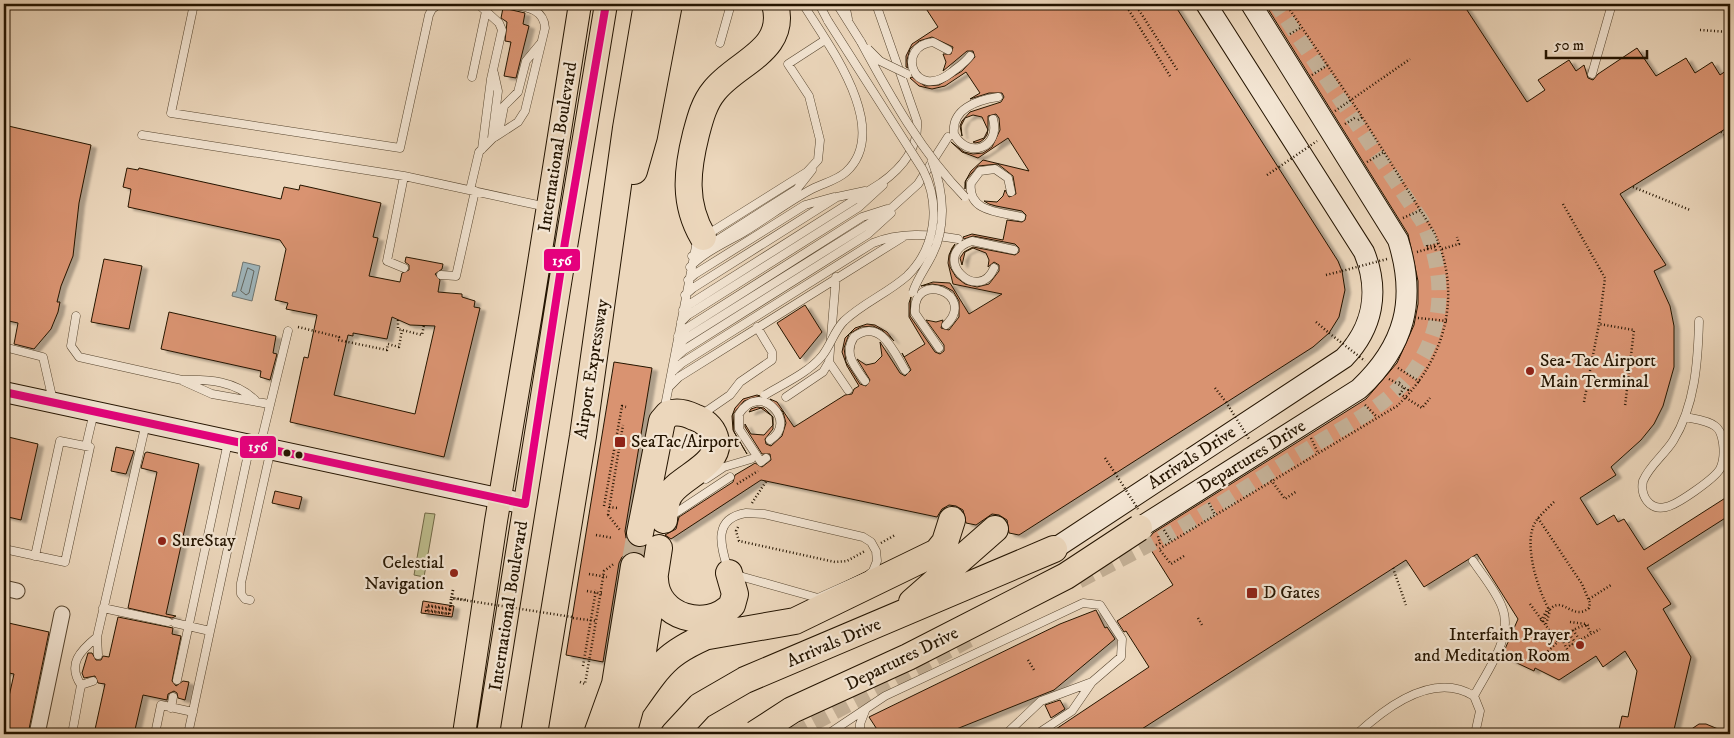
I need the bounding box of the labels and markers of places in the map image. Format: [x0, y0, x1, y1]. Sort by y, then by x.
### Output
place label: Sea-Tac Airport Main Terminal [1540, 350, 1656, 393]
marker: Sea-Tac Airport Main Terminal [1524, 365, 1536, 377]
place label: SeaTac/Airport [631, 431, 739, 453]
marker: SeaTac/Airport [613, 435, 627, 449]
unlabelled marker [282, 448, 292, 458]
unlabelled marker [294, 450, 304, 460]
place label: SureStay [172, 530, 236, 552]
marker: SureStay [156, 535, 168, 547]
place label: Celestial Navigation [365, 552, 445, 595]
marker: Celestial Navigation [448, 567, 460, 579]
place label: D Gates [1263, 582, 1320, 604]
marker: D Gates [1245, 586, 1259, 600]
place label: Interfaith Prayer and Meditation Room [1414, 624, 1570, 667]
marker: Interfaith Prayer and Meditation Room [1574, 639, 1586, 651]

